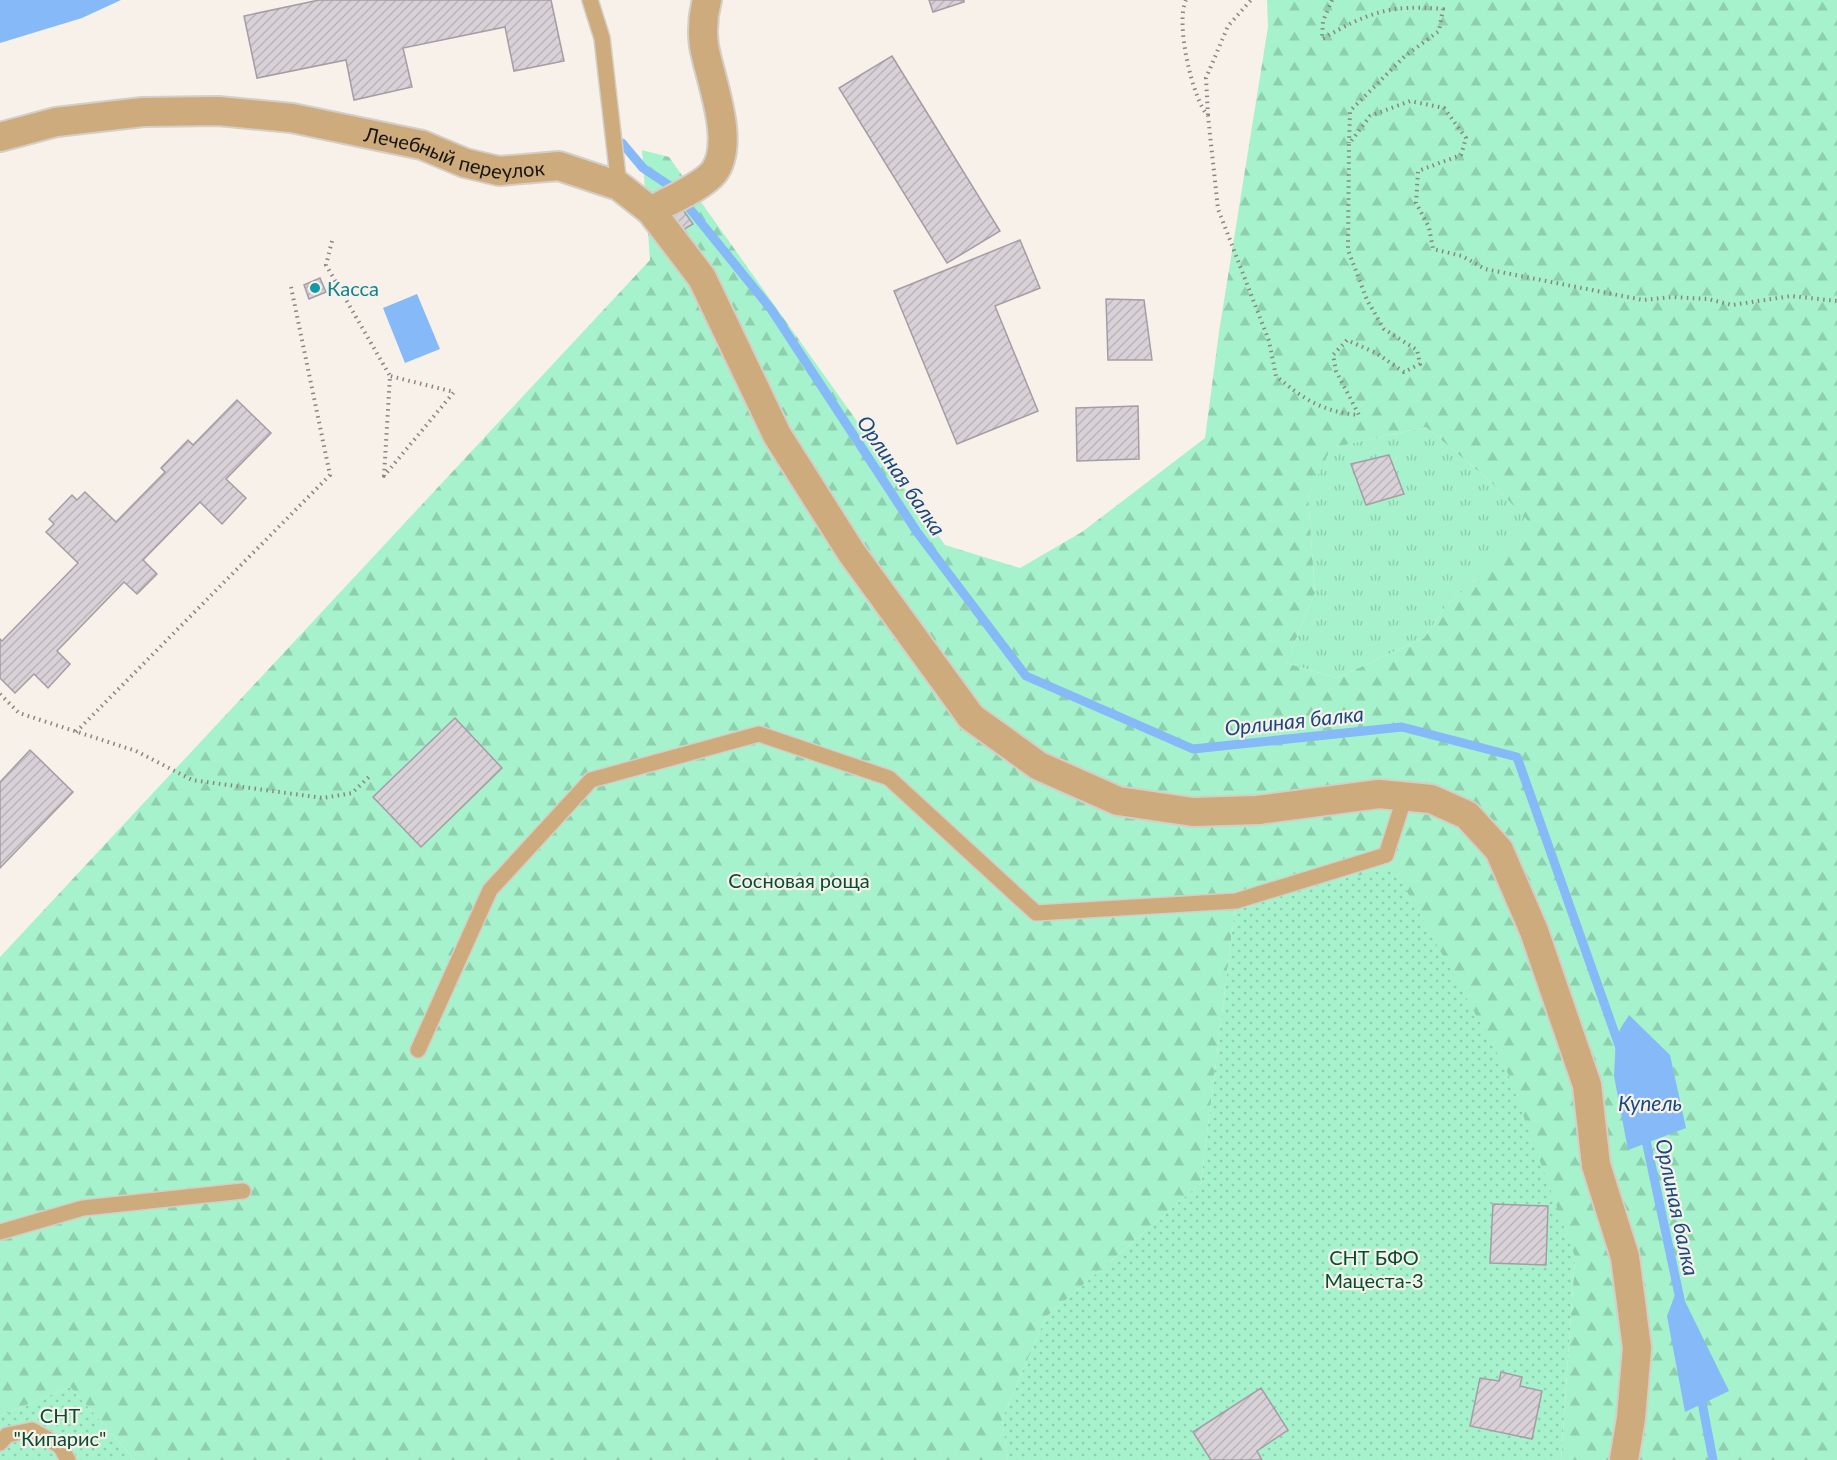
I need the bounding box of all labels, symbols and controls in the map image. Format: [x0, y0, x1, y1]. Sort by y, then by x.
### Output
street label: Лечебный переулок [361, 121, 546, 183]
place label: Касса [327, 276, 379, 300]
marker: Касса [308, 281, 322, 295]
water label: Орлиная балка [853, 410, 951, 540]
water label: Орлиная балка [1223, 700, 1365, 740]
park label: Сосновая роща [728, 868, 870, 892]
water label: Купель [1618, 1090, 1682, 1115]
water label: Орлиная балка [1651, 1136, 1705, 1278]
park label: СНТ БФО Мацеста-3 [1324, 1245, 1424, 1292]
park label: СНТ "Кипарис" [13, 1403, 107, 1450]

